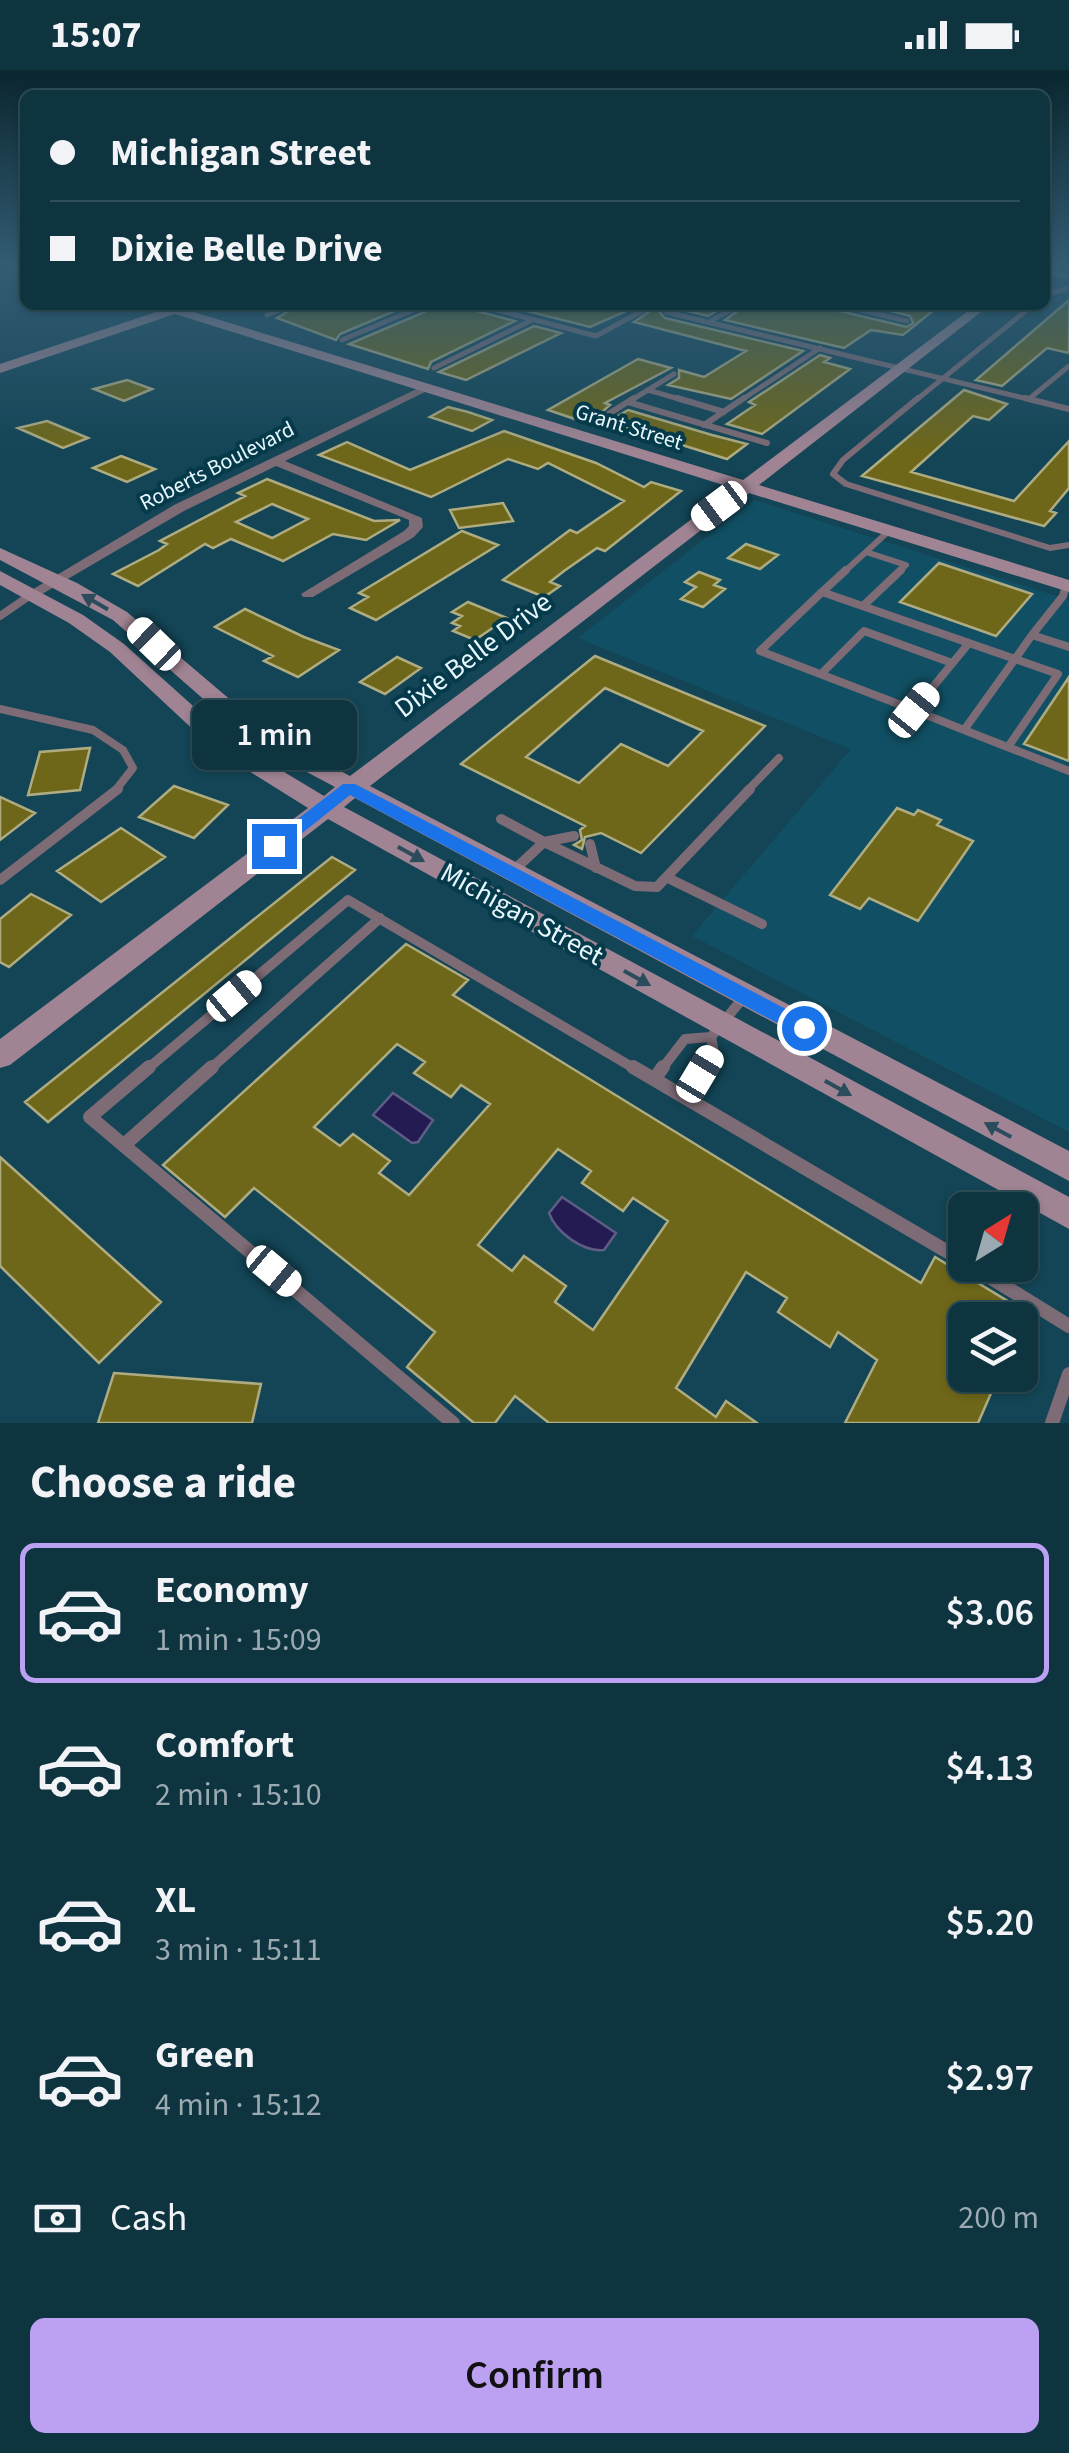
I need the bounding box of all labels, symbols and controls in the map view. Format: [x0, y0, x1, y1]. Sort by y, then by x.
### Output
text: 15:07 [50, 8, 142, 62]
text: Michigan Street [110, 126, 371, 180]
text: Dixie Belle Drive [110, 222, 383, 276]
street label: Grant Street [571, 396, 687, 459]
street label: Roberts Boulevard [134, 413, 300, 519]
car [686, 476, 752, 536]
street label: Dixie Belle Drive [386, 583, 560, 727]
one-way arrow [81, 593, 109, 611]
car [122, 612, 186, 676]
car [883, 677, 945, 743]
callout: 1 min [192, 701, 356, 771]
text: 1 min [236, 712, 313, 758]
route end [252, 824, 297, 869]
one-way arrow [396, 845, 425, 862]
street label: Michigan Street [433, 853, 611, 976]
car [201, 965, 267, 1027]
one-way arrow [623, 969, 652, 986]
route start [782, 1006, 827, 1051]
car [672, 1041, 728, 1107]
one-way arrow [823, 1079, 852, 1096]
one-way arrow [983, 1122, 1012, 1139]
north arrow [948, 1192, 1038, 1282]
map controls [948, 1192, 1038, 1392]
car [241, 1240, 307, 1302]
button: layers [948, 1302, 1038, 1392]
text: Choose a ride [30, 1451, 296, 1515]
text: Economy [155, 1563, 308, 1617]
icon: car [35, 1568, 125, 1658]
text: $3.06 [946, 1586, 1034, 1640]
text: 1 min · 15:09 [155, 1617, 322, 1663]
text: Comfort [155, 1718, 294, 1772]
icon: car [35, 1723, 125, 1813]
text: $4.13 [946, 1741, 1034, 1795]
text: 2 min · 15:10 [155, 1772, 322, 1818]
text: XL [155, 1873, 196, 1927]
icon: car [35, 1878, 125, 1968]
text: $5.20 [946, 1896, 1034, 1950]
text: 3 min · 15:11 [155, 1927, 322, 1973]
text: Green [155, 2028, 255, 2082]
icon: car [35, 2033, 125, 2123]
text: $2.97 [946, 2051, 1034, 2105]
text: 4 min · 15:12 [155, 2082, 322, 2128]
icon: cash [30, 2191, 85, 2246]
text: Cash [110, 2191, 187, 2245]
text: 200 m [958, 2195, 1039, 2241]
button: Confirm [30, 2318, 1039, 2433]

